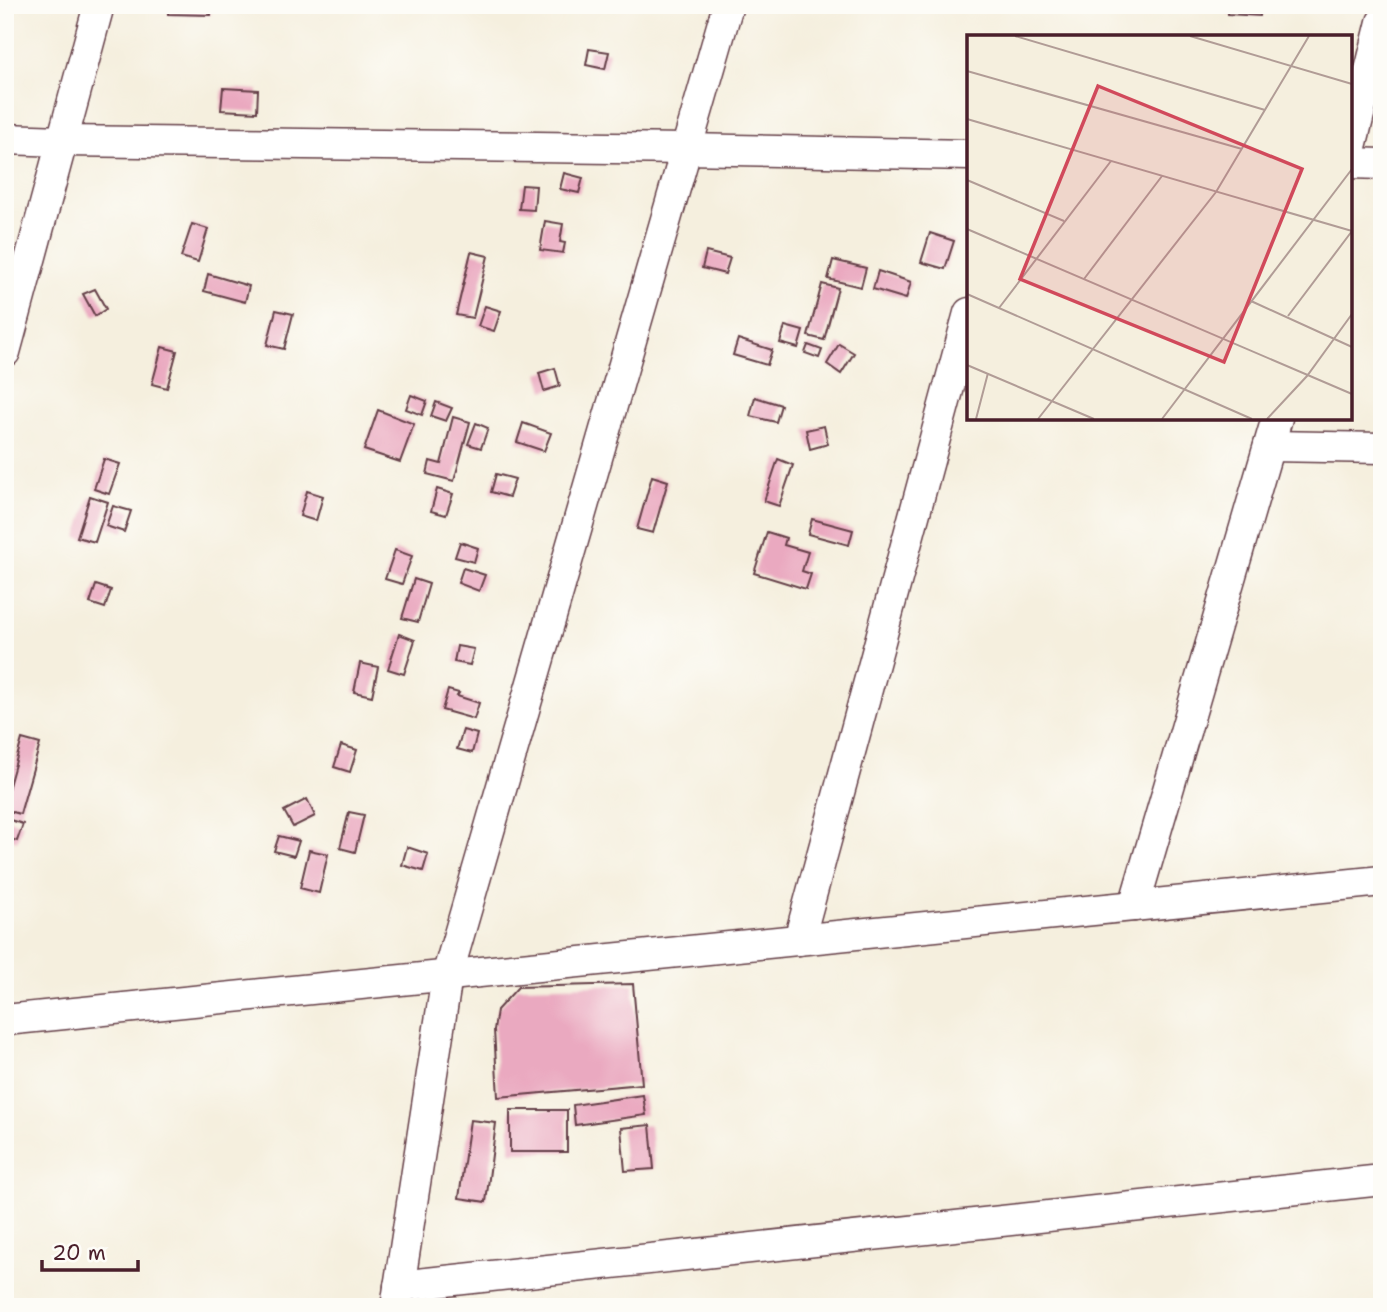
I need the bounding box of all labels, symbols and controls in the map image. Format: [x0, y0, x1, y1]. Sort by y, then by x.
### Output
inset map [967, 35, 1352, 420]
scale bar [42, 1228, 138, 1272]
text: 20 m [52, 1239, 106, 1267]

